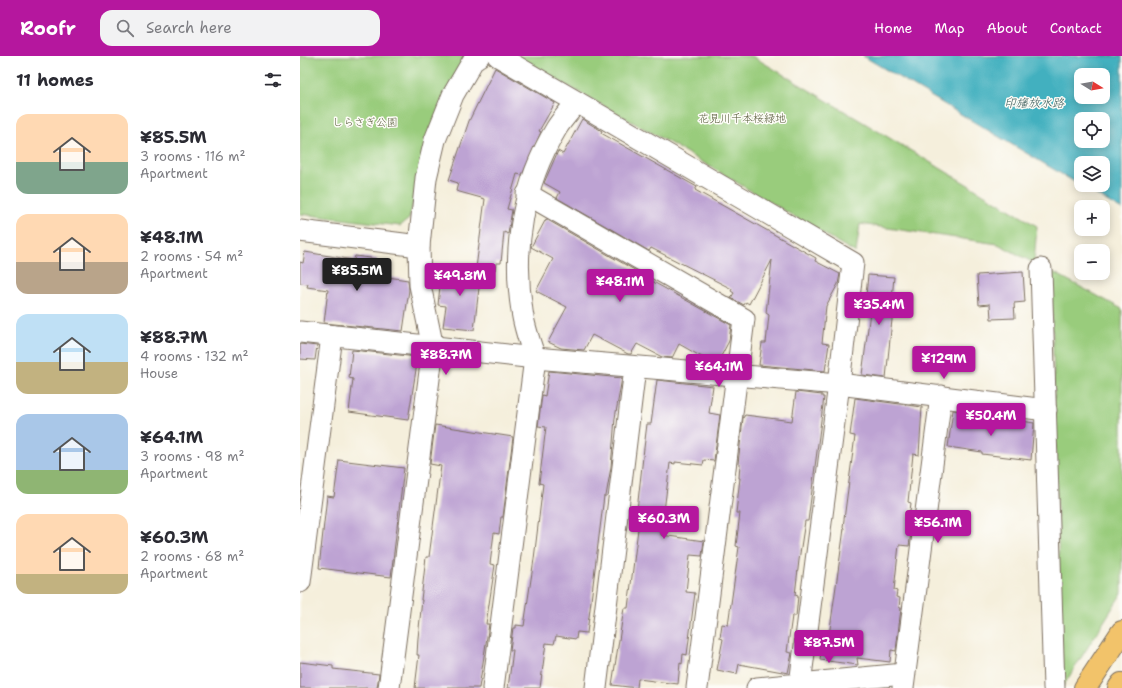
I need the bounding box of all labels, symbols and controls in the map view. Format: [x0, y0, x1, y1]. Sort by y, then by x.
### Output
search box [100, 10, 380, 46]
text: Roofr [20, 16, 76, 41]
icon: search [114, 17, 136, 39]
text: Search here [146, 18, 232, 38]
text: Home [874, 19, 913, 37]
text: Map [935, 19, 965, 37]
text: About [987, 19, 1028, 37]
text: Contact [1050, 19, 1102, 37]
north arrow [1074, 68, 1110, 104]
map controls [1074, 68, 1110, 280]
text: 11 homes [16, 69, 94, 91]
icon: filters [262, 69, 284, 91]
water label: 印旛放水路 [1004, 95, 1065, 111]
park label: 花見川千本桜緑地 [698, 111, 786, 126]
button: locate [1074, 112, 1110, 148]
park label: しらさぎ公園 [332, 115, 398, 130]
text: ¥85.5M [140, 126, 207, 148]
icon: home [48, 130, 96, 178]
text: 3 rooms · 116 m² [140, 148, 246, 165]
button: layers [1074, 156, 1110, 192]
text: Apartment [140, 165, 208, 182]
button: + [1074, 200, 1110, 236]
text: ¥48.1M [140, 226, 204, 248]
icon: home [48, 230, 96, 278]
button: − [1074, 244, 1110, 280]
text: 2 rooms · 54 m² [140, 248, 243, 265]
pin: ¥85.5M [324, 258, 390, 292]
text: ¥85.5M [331, 262, 383, 279]
pin: ¥49.8M [427, 263, 493, 297]
text: Apartment [140, 265, 208, 282]
text: ¥49.8M [434, 267, 486, 284]
pin: ¥48.1M [587, 269, 653, 303]
text: ¥48.1M [596, 273, 644, 290]
pin: ¥35.4M [846, 292, 912, 326]
text: ¥35.4M [853, 296, 905, 313]
text: ¥88.7M [140, 326, 208, 348]
icon: home [48, 330, 96, 378]
pin: ¥88.7M [413, 342, 479, 376]
text: ¥88.7M [420, 346, 472, 363]
pin: ¥129M [916, 346, 972, 380]
text: 4 rooms · 132 m² [140, 348, 249, 365]
text: ¥129M [921, 350, 967, 367]
pin: ¥64.1M [686, 354, 752, 388]
text: ¥64.1M [695, 358, 743, 375]
text: House [140, 365, 178, 382]
pin: ¥50.4M [958, 403, 1024, 437]
text: ¥50.4M [966, 407, 1016, 424]
text: ¥64.1M [140, 426, 203, 448]
icon: home [48, 430, 96, 478]
text: 3 rooms · 98 m² [140, 448, 244, 465]
text: Apartment [140, 465, 208, 482]
pin: ¥60.3M [631, 506, 697, 540]
text: ¥60.3M [638, 510, 690, 527]
pin: ¥56.1M [905, 510, 971, 544]
text: ¥56.1M [914, 514, 962, 531]
text: ¥60.3M [140, 526, 209, 548]
icon: home [48, 530, 96, 578]
text: 2 rooms · 68 m² [140, 548, 244, 565]
text: Apartment [140, 565, 208, 582]
pin: ¥87.5M [796, 630, 862, 664]
text: ¥87.5M [803, 634, 855, 651]

